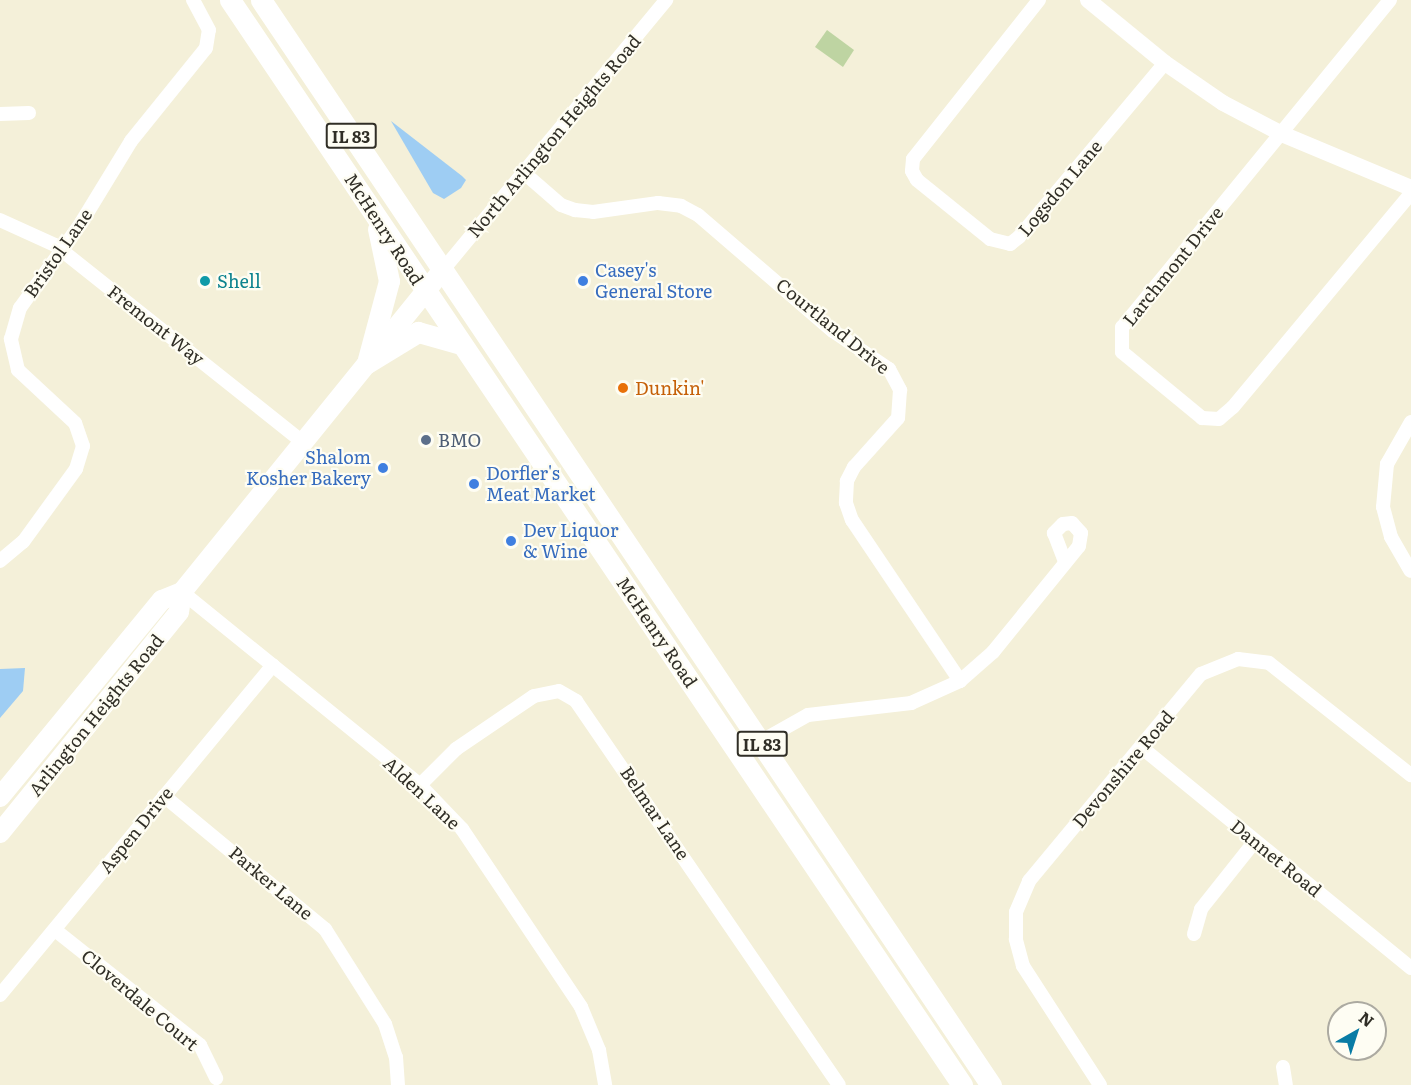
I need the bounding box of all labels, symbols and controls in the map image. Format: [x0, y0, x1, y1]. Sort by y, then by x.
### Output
street label: North Arlington Heights Road [463, 30, 645, 242]
road number: IL 83 [326, 123, 376, 149]
street label: Logsdon Lane [1014, 136, 1106, 240]
street label: McHenry Road [340, 169, 428, 289]
street label: Larchmont Drive [1118, 202, 1228, 330]
street label: Bristol Lane [19, 204, 97, 302]
place label: Casey's General Store [595, 260, 712, 302]
place label: Shell [217, 270, 261, 292]
marker: Shell [198, 274, 212, 288]
marker: Casey's General Store [576, 274, 590, 288]
street label: Courtland Drive [772, 274, 894, 378]
street label: Fremont Way [103, 281, 209, 369]
place label: Dunkin' [635, 377, 704, 399]
marker: Dunkin' [616, 381, 630, 395]
place label: BMO [438, 429, 481, 451]
marker: BMO [419, 433, 433, 447]
place label: Shalom Kosher Bakery [246, 447, 371, 490]
marker: Shalom Kosher Bakery [376, 461, 390, 475]
place label: Dorfler's Meat Market [486, 463, 596, 506]
marker: Dorfler's Meat Market [467, 477, 481, 491]
place label: Dev Liquor & Wine [523, 520, 618, 562]
marker: Dev Liquor & Wine [504, 534, 518, 548]
street label: McHenry Road [612, 573, 702, 691]
street label: Arlington Heights Road [24, 630, 168, 800]
street label: Devonshire Road [1068, 706, 1178, 832]
road number: IL 83 [736, 731, 788, 757]
street label: Alden Lane [379, 752, 465, 834]
street label: Belmar Lane [616, 762, 694, 864]
street label: Aspen Drive [95, 783, 177, 877]
street label: Dannet Road [1226, 815, 1326, 901]
street label: Parker Lane [225, 842, 317, 924]
street label: Cloverdale Court [77, 945, 203, 1055]
north arrow [1327, 1001, 1387, 1061]
text: N [1354, 1005, 1380, 1032]

